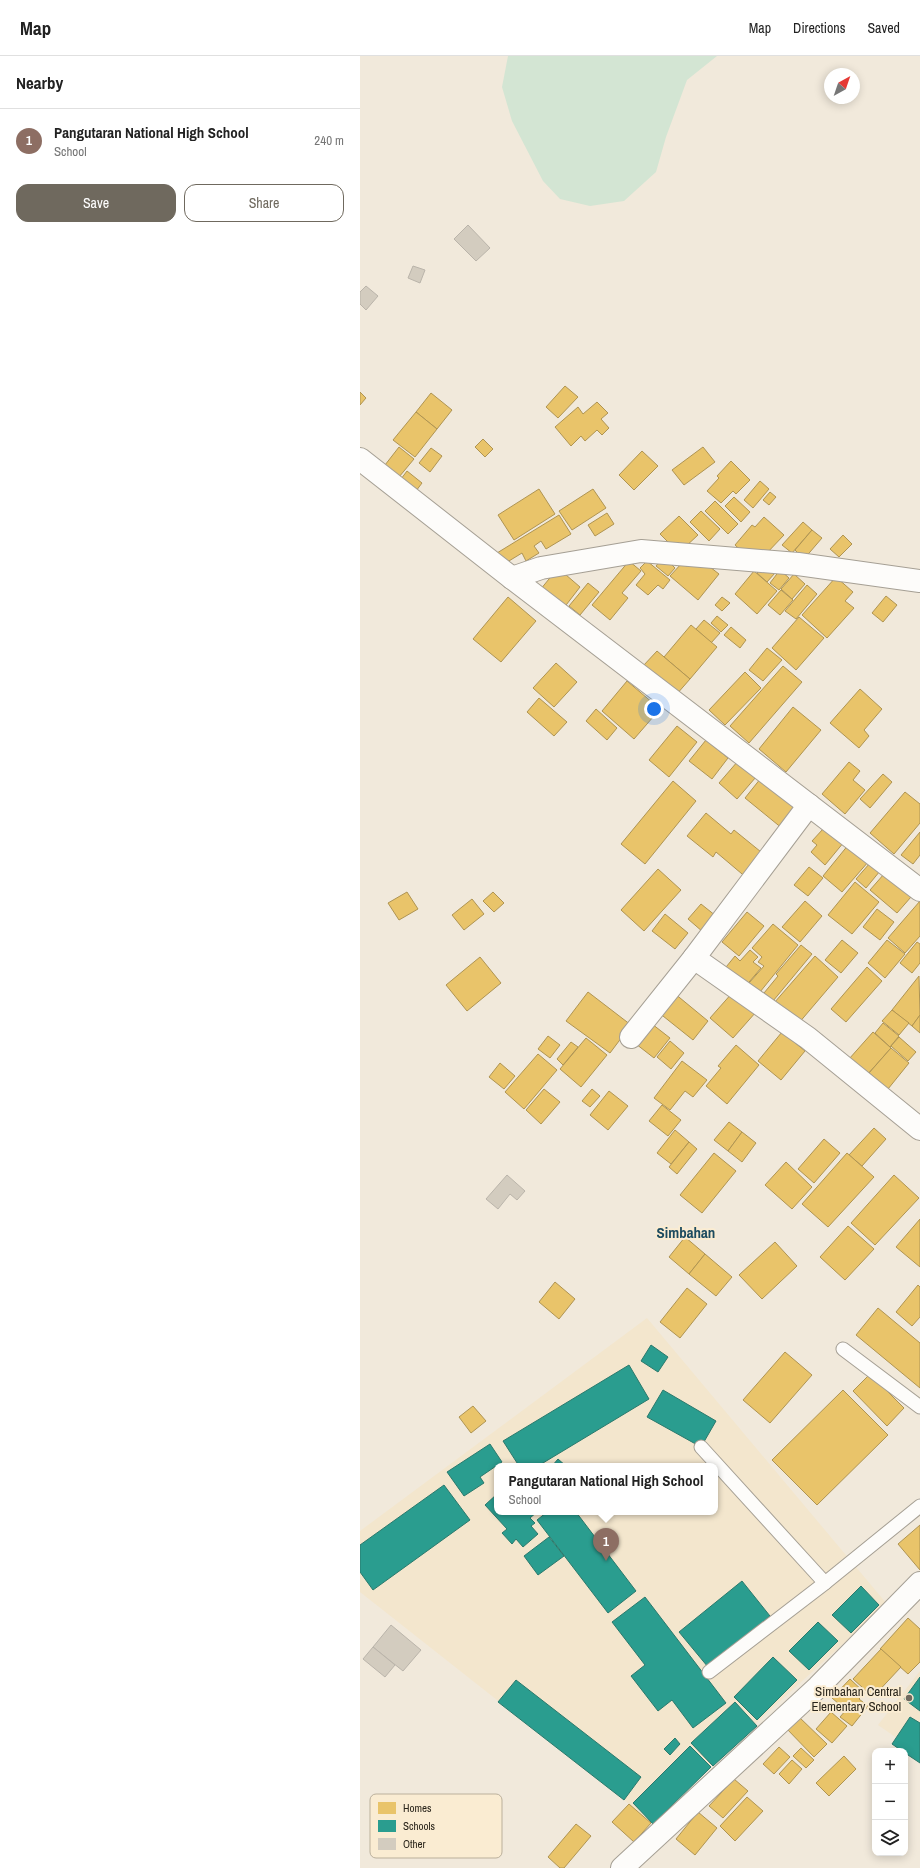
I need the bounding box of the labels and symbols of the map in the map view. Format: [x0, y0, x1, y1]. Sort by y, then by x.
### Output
north arrow [824, 68, 860, 104]
your location [644, 699, 664, 719]
district label: Simbahan [657, 1222, 715, 1243]
pin: 1 [593, 1528, 619, 1561]
place label: Simbahan Central Elementary School [812, 1683, 901, 1715]
marker: Simbahan Central Elementary School [904, 1693, 914, 1703]
legend [370, 1794, 502, 1858]
text: Homes [403, 1801, 432, 1815]
text: Schools [403, 1819, 436, 1833]
text: Other [403, 1837, 426, 1851]

